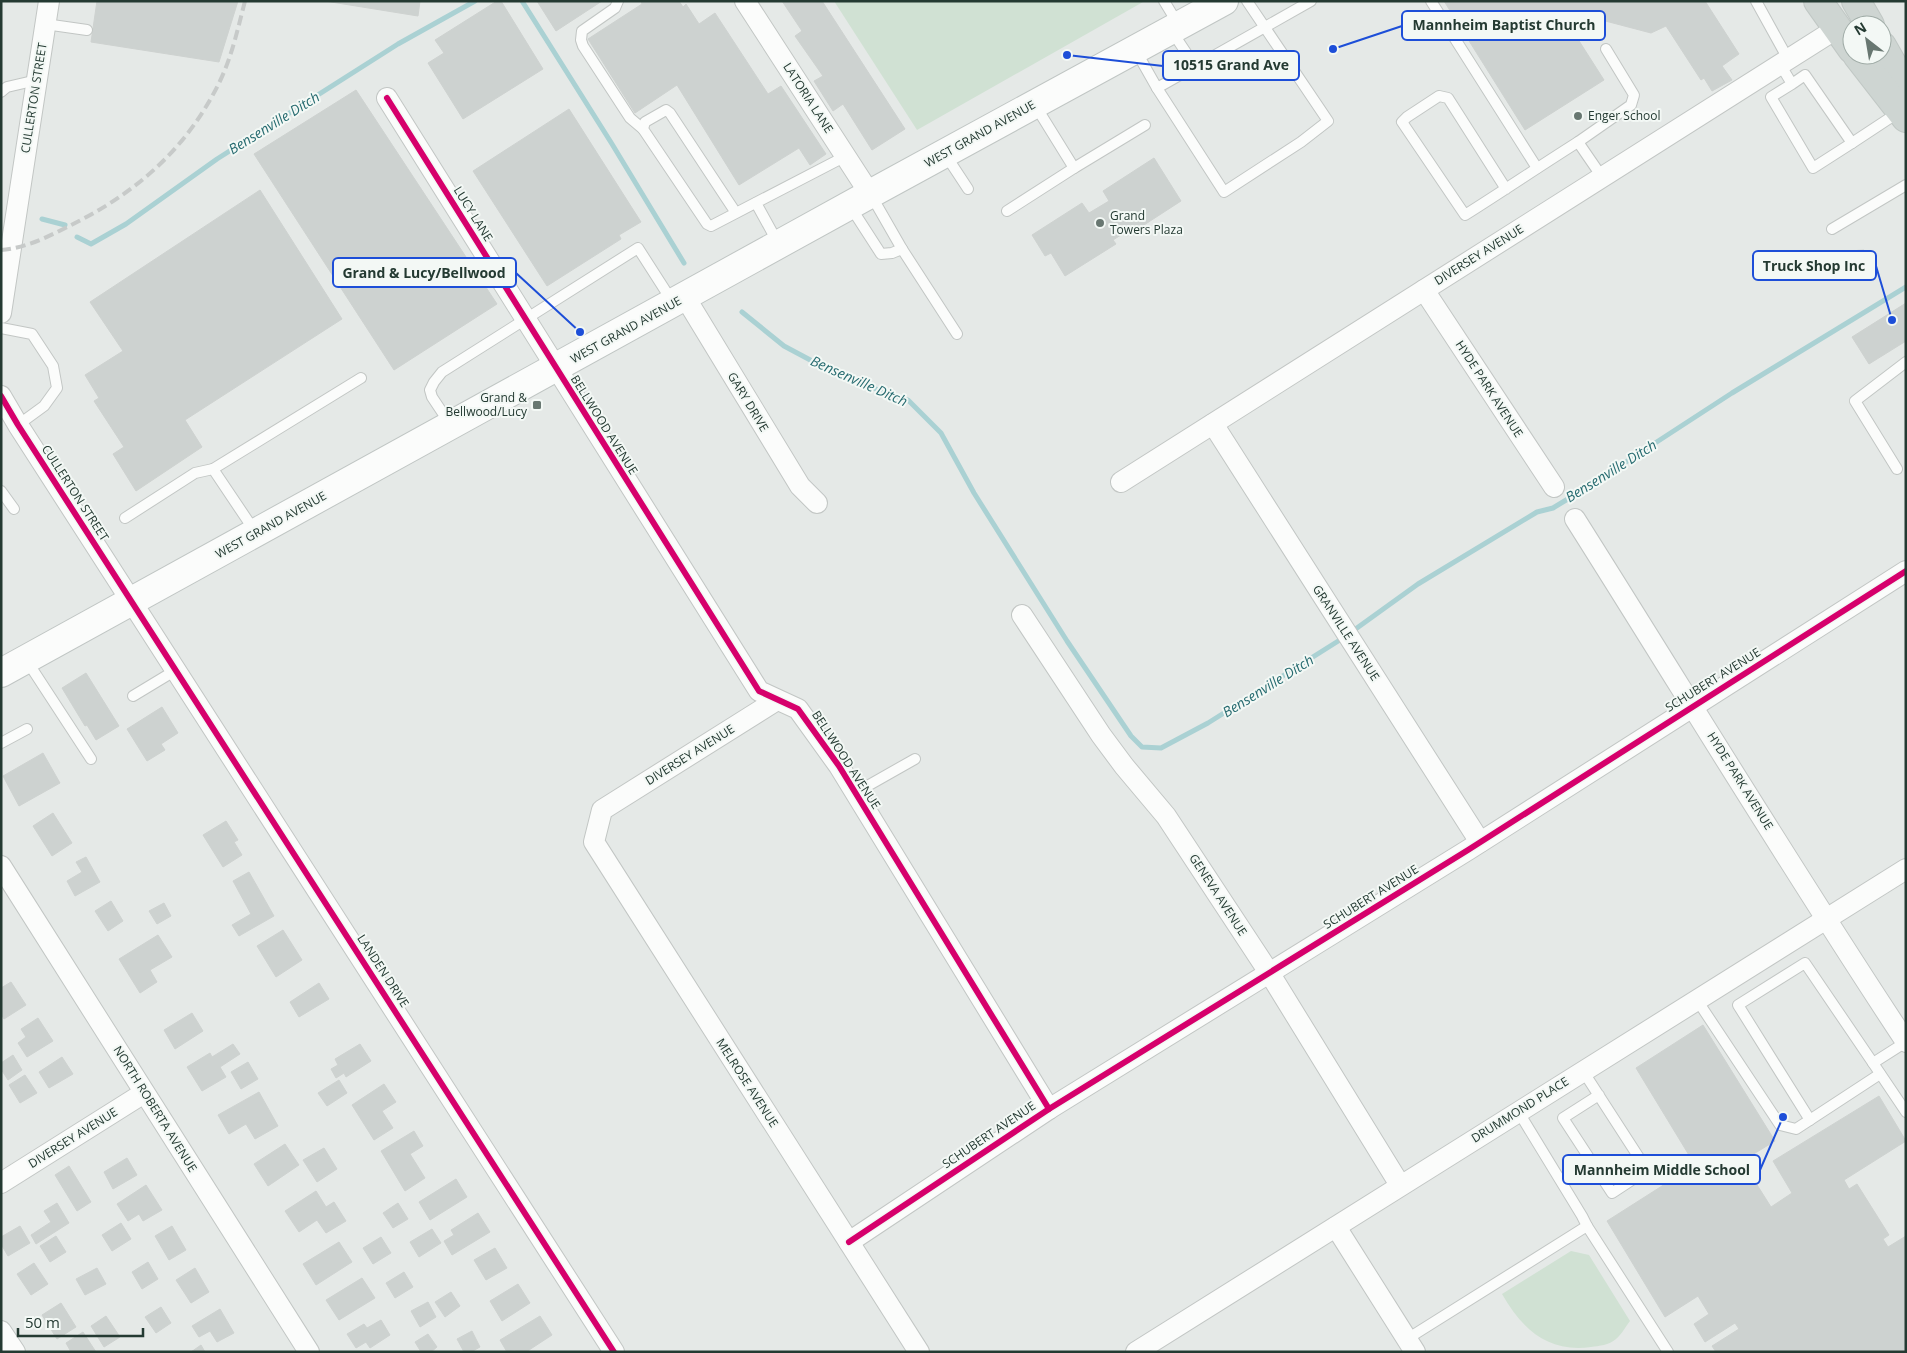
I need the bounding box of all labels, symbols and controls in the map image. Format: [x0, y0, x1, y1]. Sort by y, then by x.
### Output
callout: Mannheim Baptist Church [1402, 11, 1605, 40]
text: Mannheim Baptist Church [1412, 15, 1596, 34]
north arrow [1842, 15, 1892, 65]
text: N [1850, 17, 1870, 40]
street label: CULLERTON STREET [16, 41, 51, 154]
callout: 10515 Grand Ave [1163, 51, 1299, 80]
text: 10515 Grand Ave [1173, 55, 1289, 74]
street label: LATORIA LANE [779, 59, 838, 136]
water label: Bensenville Ditch [225, 87, 323, 158]
street label: WEST GRAND AVENUE [921, 96, 1038, 171]
place label: Enger School [1588, 107, 1660, 124]
marker: Enger School [1572, 110, 1584, 122]
street label: LUCY LANE [450, 183, 497, 245]
place label: Grand Towers Plaza [1110, 207, 1183, 238]
marker: Grand Towers Plaza [1094, 217, 1106, 229]
street label: DIVERSEY AVENUE [1431, 220, 1527, 289]
callout: Truck Shop Inc [1753, 251, 1876, 280]
text: Truck Shop Inc [1763, 256, 1865, 275]
callout: Grand & Lucy/Bellwood [333, 258, 516, 287]
text: Grand & Lucy/Bellwood [342, 263, 506, 282]
street label: WEST GRAND AVENUE [567, 292, 684, 367]
street label: HYDE PARK AVENUE [1452, 337, 1527, 441]
water label: Bensenville Ditch [808, 351, 911, 410]
street label: GARY DRIVE [724, 369, 773, 435]
street label: BELLWOOD AVENUE [567, 372, 642, 478]
place label: Grand & Bellwood/Lucy [446, 389, 528, 420]
marker: Grand & Bellwood/Lucy [531, 399, 543, 411]
water label: Bensenville Ditch [1562, 435, 1660, 506]
street label: CULLERTON STREET [38, 441, 113, 544]
street label: WEST GRAND AVENUE [212, 487, 329, 562]
street label: GRANVILLE AVENUE [1309, 581, 1384, 684]
street label: SCHUBERT AVENUE [1662, 643, 1764, 716]
water label: Bensenville Ditch [1219, 650, 1317, 721]
street label: BELLWOOD AVENUE [808, 707, 885, 812]
street label: DIVERSEY AVENUE [642, 720, 738, 789]
street label: HYDE PARK AVENUE [1703, 728, 1777, 833]
street label: GENEVA AVENUE [1185, 850, 1251, 939]
street label: SCHUBERT AVENUE [1320, 860, 1422, 933]
street label: LANDEN DRIVE [353, 931, 413, 1010]
street label: MELROSE AVENUE [712, 1035, 783, 1130]
street label: NORTH ROBERTA AVENUE [110, 1042, 201, 1175]
street label: DRUMMOND PLACE [1468, 1073, 1572, 1146]
street label: SCHUBERT AVENUE [939, 1097, 1039, 1172]
street label: DIVERSEY AVENUE [25, 1103, 121, 1172]
callout: Mannheim Middle School [1563, 1155, 1760, 1184]
text: Mannheim Middle School [1574, 1160, 1750, 1179]
scale bar [18, 1306, 142, 1338]
text: 50 m [25, 1312, 60, 1332]

